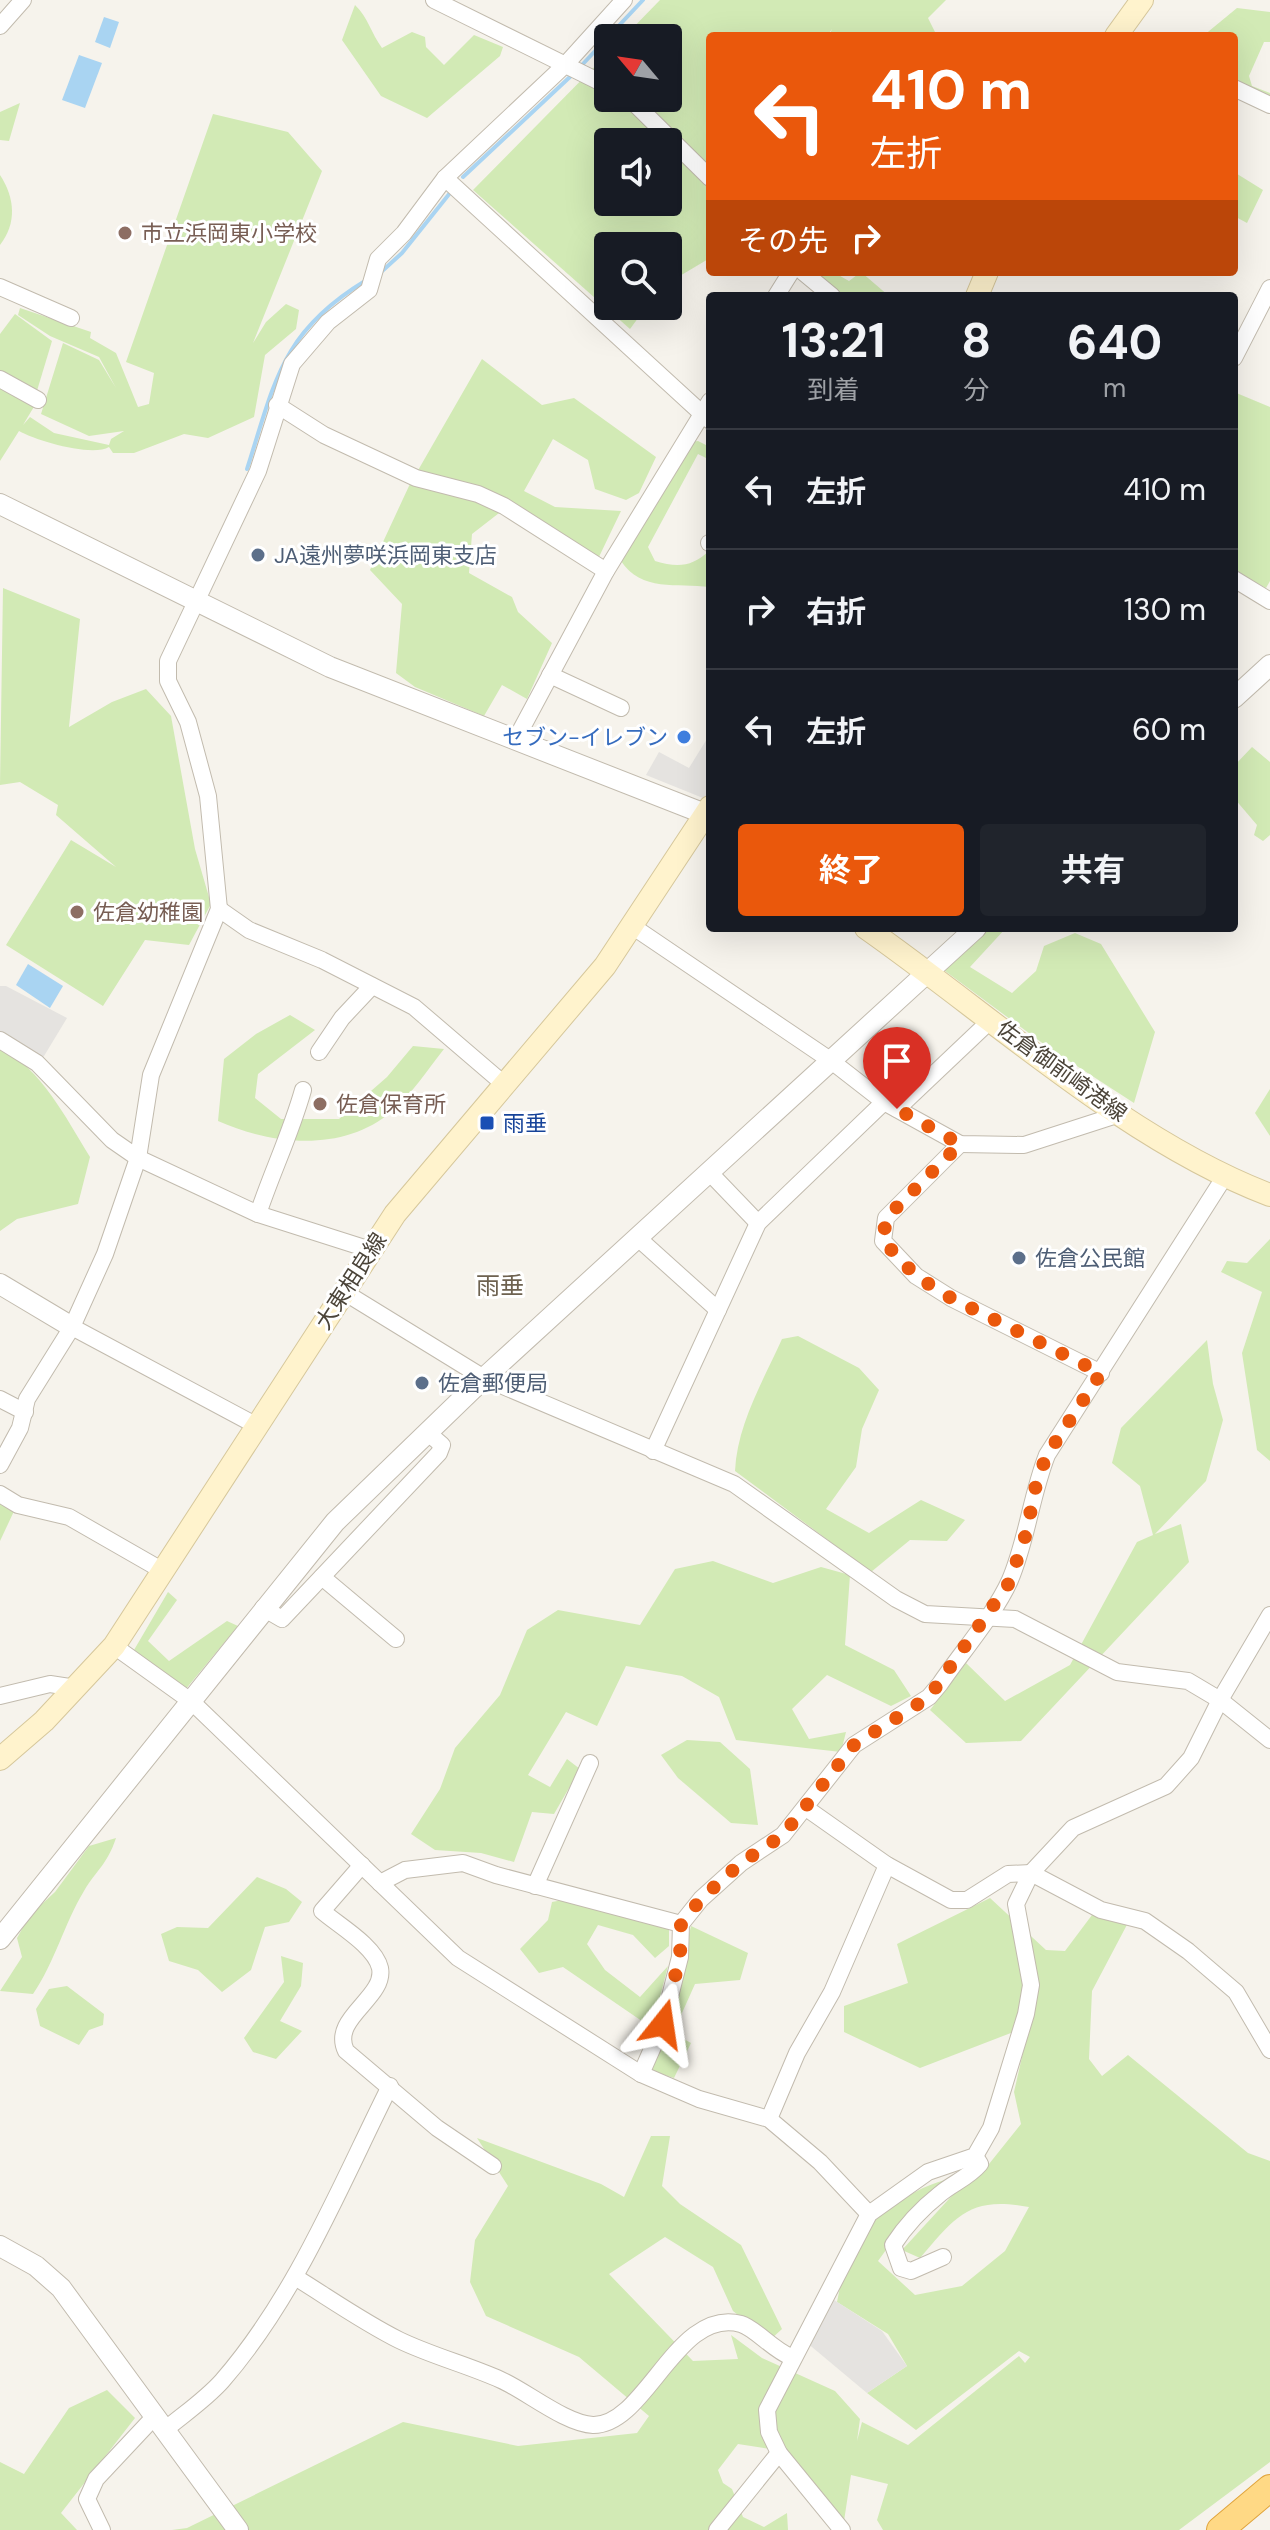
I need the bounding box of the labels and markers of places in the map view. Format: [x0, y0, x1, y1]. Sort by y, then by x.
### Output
place label: 市立浜岡東小学校 [141, 219, 317, 248]
marker: 市立浜岡東小学校 [116, 224, 134, 242]
place label: JA遠州夢咲浜岡東支店 [274, 541, 497, 570]
marker: JA遠州夢咲浜岡東支店 [249, 546, 267, 564]
place label: セブン-イレブン [502, 723, 668, 752]
marker: セブン-イレブン [675, 728, 693, 746]
place label: 佐倉幼稚園 [93, 898, 203, 927]
marker: 佐倉幼稚園 [68, 903, 86, 921]
pin [863, 1027, 931, 1109]
place label: 佐倉保育所 [336, 1090, 446, 1119]
marker: 佐倉保育所 [311, 1095, 329, 1113]
place label: 雨垂 [503, 1109, 547, 1138]
marker: 雨垂 [478, 1114, 496, 1132]
place label: 佐倉公民館 [1035, 1244, 1145, 1273]
marker: 佐倉公民館 [1010, 1249, 1028, 1267]
place label: 佐倉郵便局 [438, 1369, 548, 1398]
marker: 佐倉郵便局 [413, 1374, 431, 1392]

